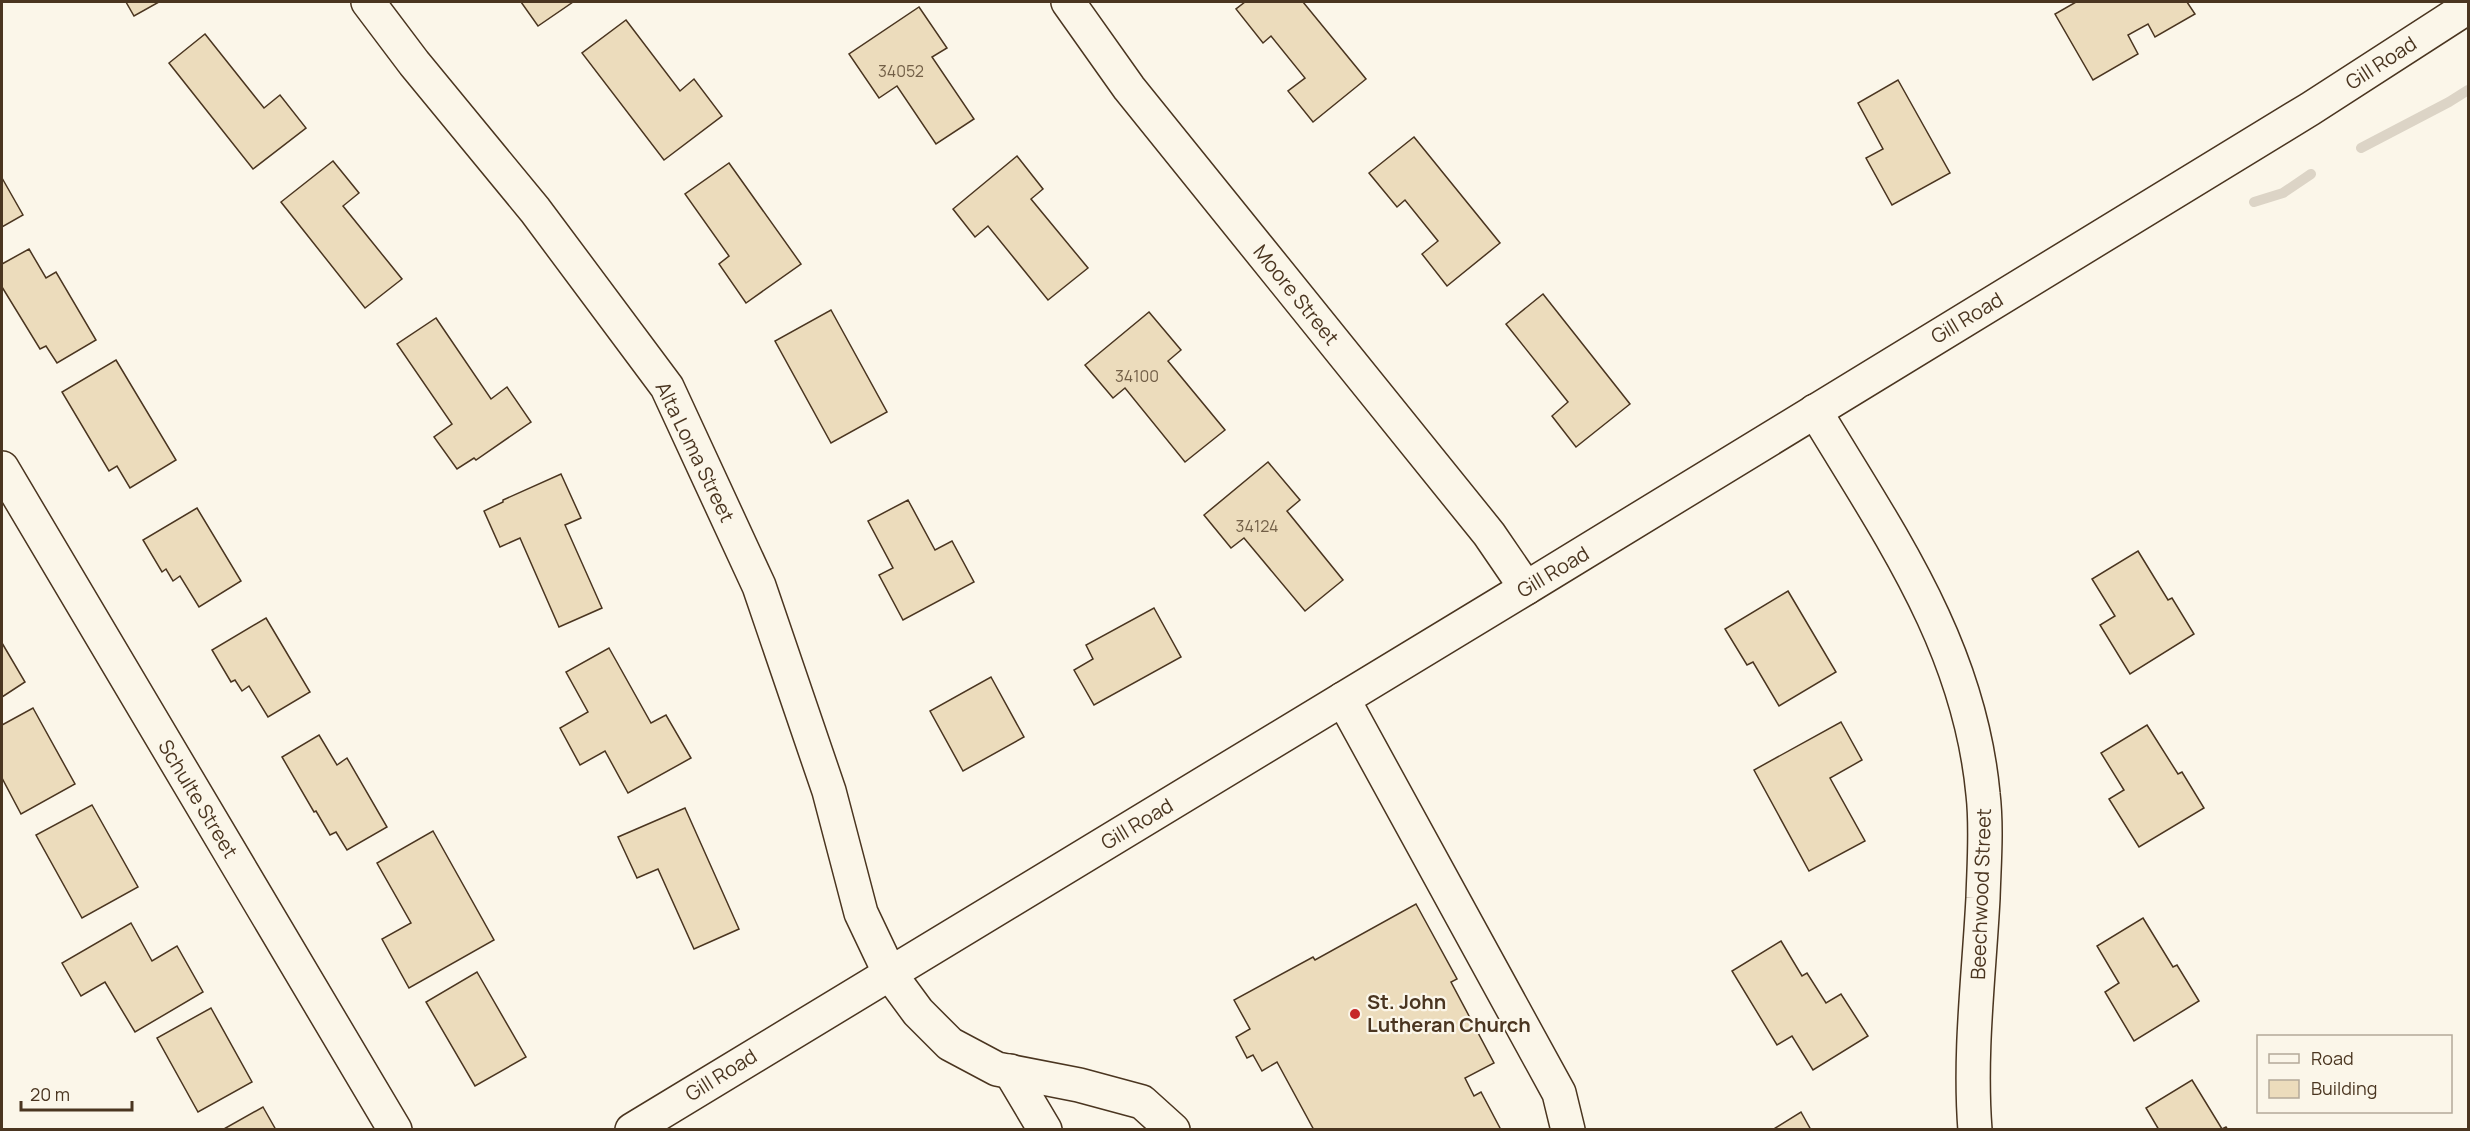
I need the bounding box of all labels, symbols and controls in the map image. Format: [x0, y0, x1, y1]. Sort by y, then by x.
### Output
street label: Gill Road [2340, 30, 2421, 96]
house number: 34052 [878, 60, 924, 82]
street label: Moore Street [1248, 239, 1345, 351]
street label: Gill Road [1926, 286, 2008, 350]
house number: 34100 [1115, 365, 1159, 387]
street label: Alta Loma Street [650, 377, 741, 527]
house number: 34124 [1236, 515, 1278, 537]
street label: Gill Road [1512, 540, 1594, 604]
street label: Schulte Street [152, 734, 244, 863]
street label: Gill Road [1096, 792, 1178, 856]
street label: Beechwood Street [1964, 808, 1997, 980]
place label: St. John Lutheran Church [1367, 988, 1531, 1038]
marker: St. John Lutheran Church [1348, 1007, 1362, 1021]
legend [2257, 1035, 2452, 1113]
street label: Gill Road [680, 1042, 762, 1107]
text: Road [2311, 1046, 2354, 1070]
scale bar [21, 1074, 132, 1112]
text: Building [2311, 1076, 2377, 1100]
text: 20 m [30, 1082, 70, 1106]

